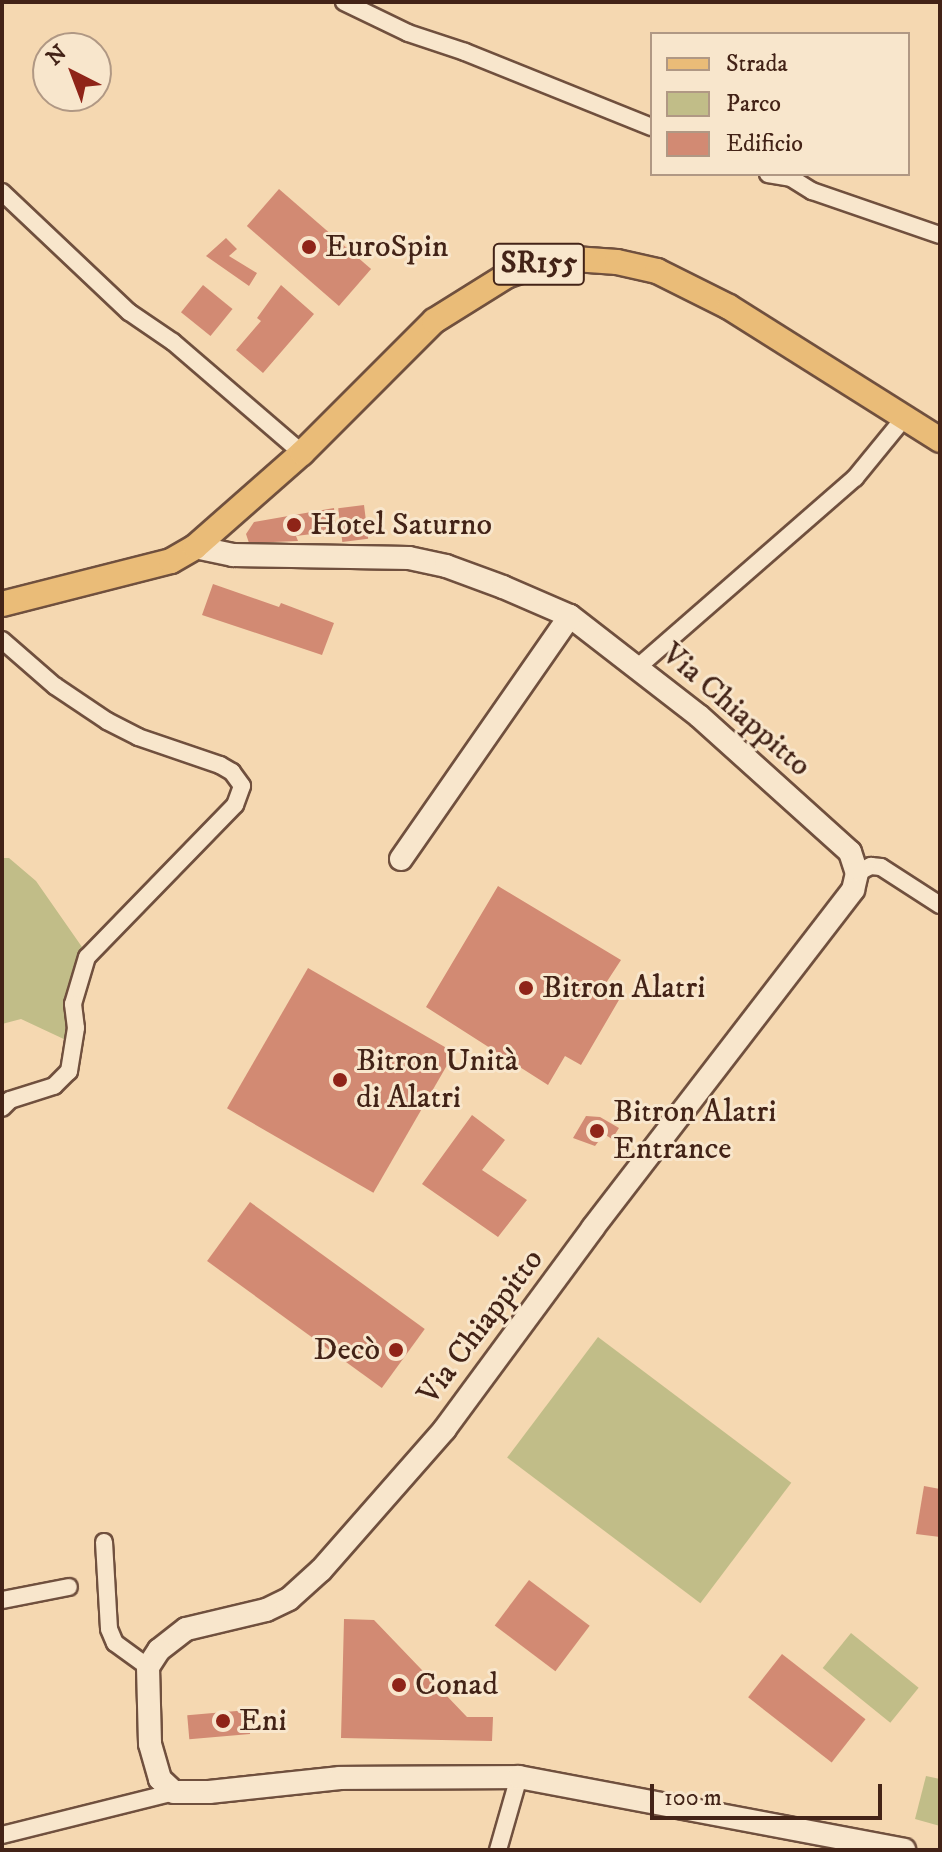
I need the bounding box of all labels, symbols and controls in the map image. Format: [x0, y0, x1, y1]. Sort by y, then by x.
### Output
north arrow [32, 32, 112, 112]
legend [650, 32, 910, 176]
text: N [41, 39, 73, 71]
text: Strada [726, 49, 788, 79]
text: Parco [726, 89, 781, 119]
text: Edificio [726, 129, 803, 159]
place label: EuroSpin [325, 228, 448, 266]
marker: EuroSpin [300, 238, 318, 256]
road number: SR155 [491, 238, 587, 290]
place label: Hotel Saturno [310, 506, 492, 544]
marker: Hotel Saturno [285, 516, 303, 534]
street label: Via Chiappitto [654, 635, 818, 785]
place label: Bitron Alatri [542, 969, 706, 1007]
marker: Bitron Alatri [517, 979, 535, 997]
place label: Bitron Unità di Alatri [356, 1043, 518, 1118]
marker: Bitron Unità di Alatri [331, 1071, 349, 1089]
place label: Bitron Alatri Entrance [613, 1094, 776, 1169]
marker: Bitron Alatri Entrance [588, 1122, 606, 1140]
street label: Via Chiappitto [410, 1242, 552, 1412]
place label: Decò [314, 1331, 380, 1369]
marker: Decò [387, 1341, 405, 1359]
place label: Conad [415, 1666, 498, 1704]
marker: Conad [390, 1676, 408, 1694]
place label: Eni [239, 1702, 287, 1740]
marker: Eni [214, 1712, 232, 1730]
scale bar [654, 1768, 886, 1818]
text: 100 m [664, 1783, 722, 1813]

